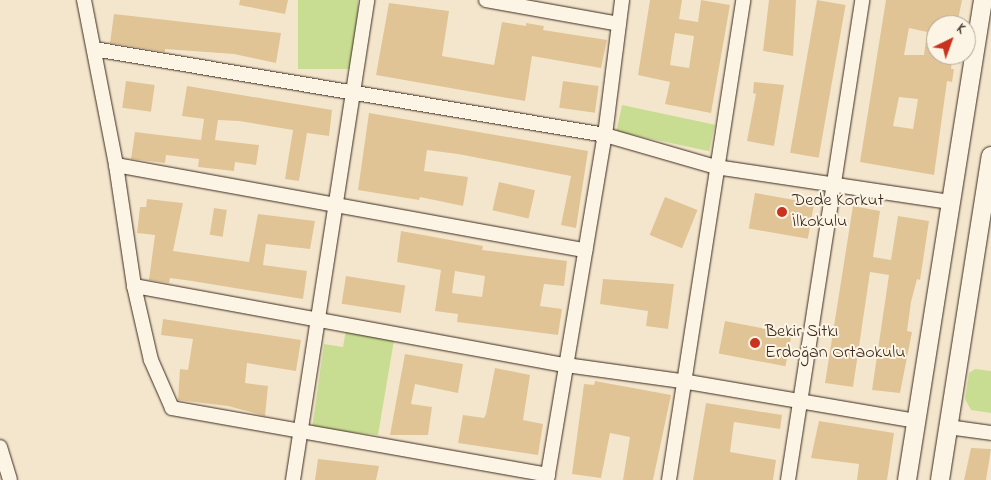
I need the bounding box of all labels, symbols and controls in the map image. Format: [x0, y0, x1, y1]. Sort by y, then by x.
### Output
north arrow [926, 15, 976, 65]
text: K [951, 19, 970, 39]
place label: Dede Korkut İlkokulu [792, 191, 884, 233]
marker: Dede Korkut İlkokulu [776, 206, 788, 218]
place label: Bekir Sıtkı Erdoğan Ortaokulu [765, 322, 906, 364]
marker: Bekir Sıtkı Erdoğan Ortaokulu [749, 337, 761, 349]

